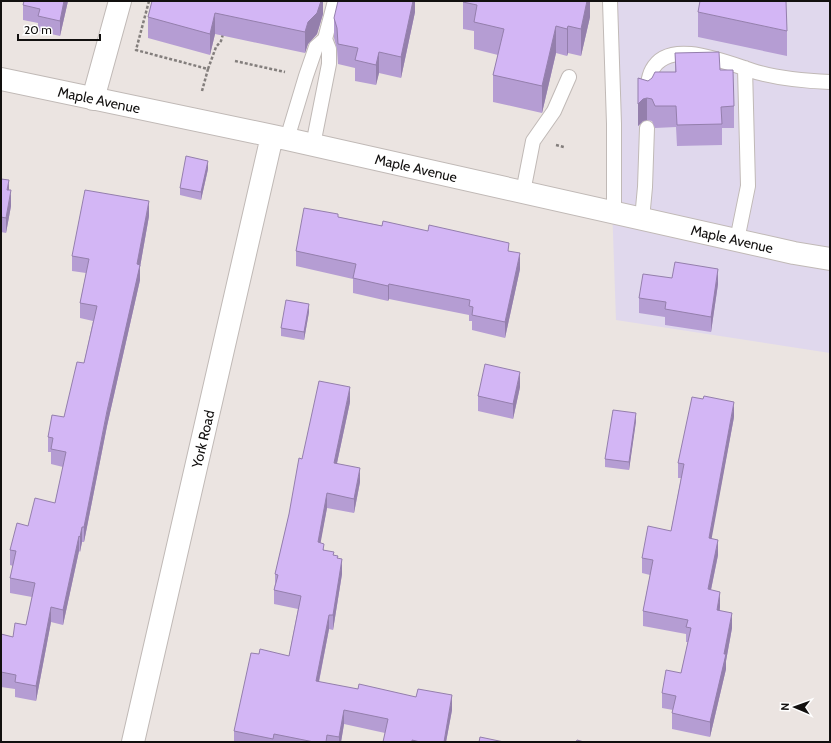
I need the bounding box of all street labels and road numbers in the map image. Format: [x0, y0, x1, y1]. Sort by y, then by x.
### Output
street label: Maple Avenue [56, 82, 142, 118]
street label: Maple Avenue [373, 150, 459, 186]
street label: Maple Avenue [689, 221, 775, 257]
street label: York Road [187, 408, 218, 471]

